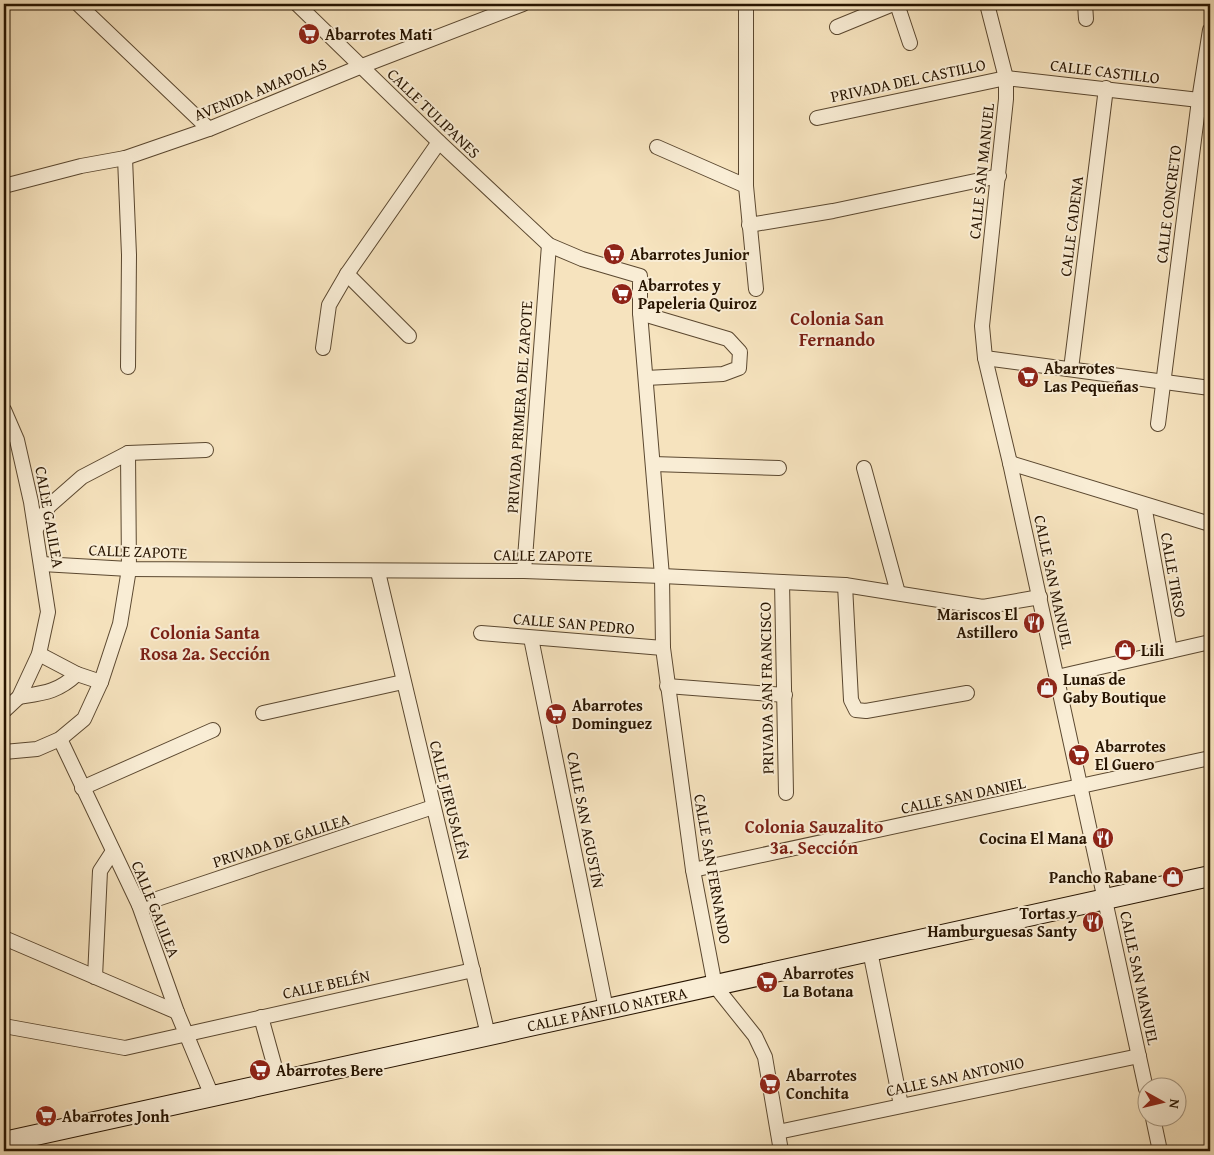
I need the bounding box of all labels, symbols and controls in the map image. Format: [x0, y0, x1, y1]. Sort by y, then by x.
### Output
supermarket icon: Abarrotes Mati [297, 22, 321, 46]
place label: Abarrotes Mati [325, 22, 432, 46]
street label: AVENIDA AMAPOLAS [190, 51, 330, 127]
street label: PRIVADA DEL CASTILLO [828, 52, 988, 108]
street label: CALLE CASTILLO [1049, 52, 1161, 90]
street label: CALLE TULIPANES [382, 62, 486, 164]
street label: CALLE SAN MANUEL [962, 102, 1000, 240]
street label: CALLE CONCRETO [1149, 143, 1187, 264]
street label: CALLE CADENA [1053, 174, 1089, 278]
supermarket icon: Abarrotes Junior [602, 242, 626, 266]
place label: Abarrotes Junior [630, 242, 750, 266]
place label: Abarrotes y Papeleria Quiroz [638, 273, 757, 315]
supermarket icon: Abarrotes y Papeleria Quiroz [610, 282, 634, 306]
street label: PRIVADA PRIMERA DEL ZAPOTE [500, 300, 538, 514]
district label: Colonia San Fernando [790, 305, 884, 353]
place label: Abarrotes Las Pequeñas [1044, 356, 1139, 398]
supermarket icon: Abarrotes Las Pequeñas [1016, 365, 1040, 389]
street label: CALLE GALILEA [29, 464, 71, 570]
street label: CALLE SAN MANUEL [1028, 513, 1080, 651]
street label: CALLE TIRSO [1155, 531, 1193, 620]
street label: CALLE ZAPOTE [88, 537, 188, 565]
street label: CALLE ZAPOTE [493, 542, 593, 568]
street label: PRIVADA SAN FRANCISCO [752, 601, 780, 774]
place label: Mariscos El Astillero [937, 602, 1018, 644]
street label: CALLE SAN PEDRO [512, 606, 636, 640]
restaurant icon: Mariscos El Astillero [1022, 611, 1046, 635]
district label: Colonia Santa Rosa 2a. Sección [140, 619, 270, 667]
shop icon: Lili [1113, 638, 1137, 662]
place label: Lili [1141, 638, 1164, 662]
place label: Lunas de Gaby Boutique [1063, 667, 1166, 709]
shop icon: Lunas de Gaby Boutique [1035, 676, 1059, 700]
place label: Abarrotes Dominguez [572, 693, 653, 735]
supermarket icon: Abarrotes Dominguez [544, 702, 568, 726]
place label: Abarrotes El Guero [1095, 734, 1166, 776]
street label: CALLE JERUSALÉN [424, 738, 477, 863]
supermarket icon: Abarrotes El Guero [1067, 743, 1091, 767]
street label: CALLE SAN AGUSTÍN [561, 750, 611, 891]
street label: CALLE SAN DANIEL [898, 770, 1028, 820]
street label: CALLE SAN FERNANDO [688, 792, 738, 946]
street label: PRIVADA DE GALILEA [209, 806, 353, 873]
district label: Colonia Sauzalito 3a. Sección [745, 813, 884, 861]
place label: Cocina El Mana [979, 826, 1088, 850]
restaurant icon: Cocina El Mana [1091, 826, 1115, 850]
street label: CALLE GALILEA [126, 857, 186, 961]
place label: Pancho Rabane [1049, 865, 1157, 889]
shop icon: Pancho Rabane [1161, 865, 1185, 889]
place label: Tortas y Hamburguesas Santy [927, 901, 1078, 943]
street label: CALLE SAN MANUEL [1114, 909, 1166, 1047]
restaurant icon: Tortas y Hamburguesas Santy [1081, 910, 1105, 934]
place label: Abarrotes La Botana [783, 961, 854, 1003]
street label: CALLE BELÉN [280, 963, 372, 1005]
supermarket icon: Abarrotes La Botana [755, 970, 779, 994]
street label: CALLE PÁNFILO NATERA [525, 980, 690, 1038]
street label: CALLE SAN ANTONIO [884, 1050, 1027, 1102]
supermarket icon: Abarrotes Bere [248, 1058, 272, 1082]
place label: Abarrotes Bere [276, 1058, 383, 1082]
place label: Abarrotes Conchita [786, 1063, 857, 1105]
supermarket icon: Abarrotes Conchita [758, 1072, 782, 1096]
north arrow [1136, 1078, 1186, 1128]
text: N [1164, 1098, 1185, 1110]
supermarket icon: Abarrotes Jonh [34, 1104, 58, 1128]
place label: Abarrotes Jonh [62, 1104, 170, 1128]

